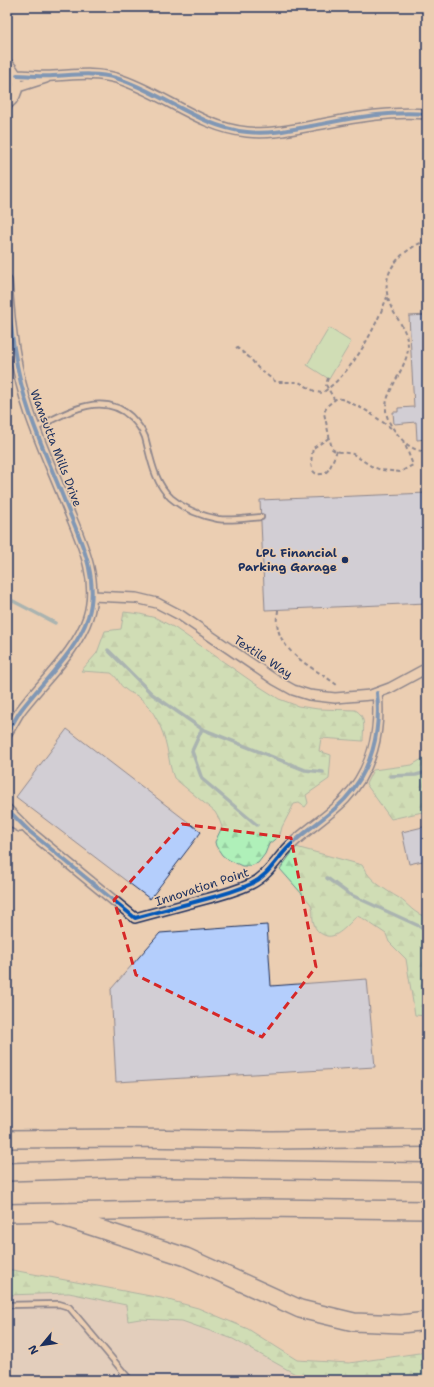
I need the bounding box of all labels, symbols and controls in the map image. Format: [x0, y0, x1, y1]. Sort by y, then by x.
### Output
street label: Wamsutta Mills Drive [26, 387, 86, 509]
place label: LPL Financial Parking Garage [238, 545, 337, 575]
marker: LPL Financial Parking Garage [340, 555, 350, 565]
street label: Textile Way [231, 632, 296, 682]
street label: Innovation Point [153, 864, 251, 910]
north arrow [22, 1325, 62, 1365]
text: N [25, 1342, 42, 1357]

